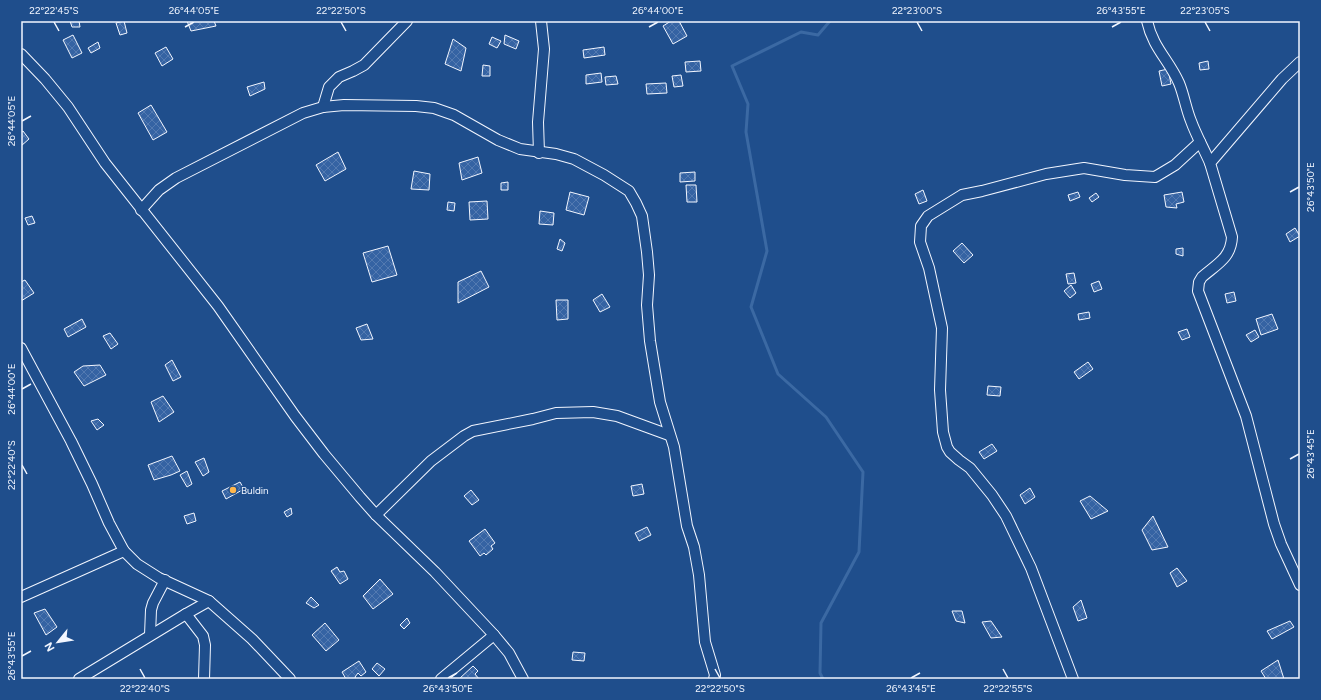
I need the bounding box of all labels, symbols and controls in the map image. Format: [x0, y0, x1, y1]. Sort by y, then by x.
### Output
text: 22°22'45"S [29, 4, 79, 17]
text: 26°44'05"E [169, 4, 219, 17]
text: 22°22'50"S [316, 4, 366, 17]
text: 26°44'00"E [632, 4, 684, 17]
text: 22°23'00"S [892, 4, 942, 17]
text: 26°43'55"E [1096, 4, 1146, 17]
text: 22°23'05"S [1180, 4, 1230, 17]
text: 26°44'05"E [5, 96, 18, 146]
text: 26°43'50"E [1304, 162, 1317, 212]
text: 26°44'00"E [5, 363, 18, 415]
text: 26°43'45"E [1304, 429, 1317, 479]
text: 22°22'40"S [5, 440, 18, 490]
place label: Buldin [241, 484, 269, 497]
marker: Buldin [228, 485, 238, 495]
north arrow [38, 622, 78, 662]
text: 26°43'55"E [5, 631, 18, 681]
text: N [42, 640, 58, 654]
text: 22°22'40"S [120, 682, 170, 695]
text: 26°43'50"E [423, 682, 473, 695]
text: 22°22'50"S [695, 682, 745, 695]
text: 26°43'45"E [886, 682, 936, 695]
text: 22°22'55"S [984, 682, 1032, 695]

